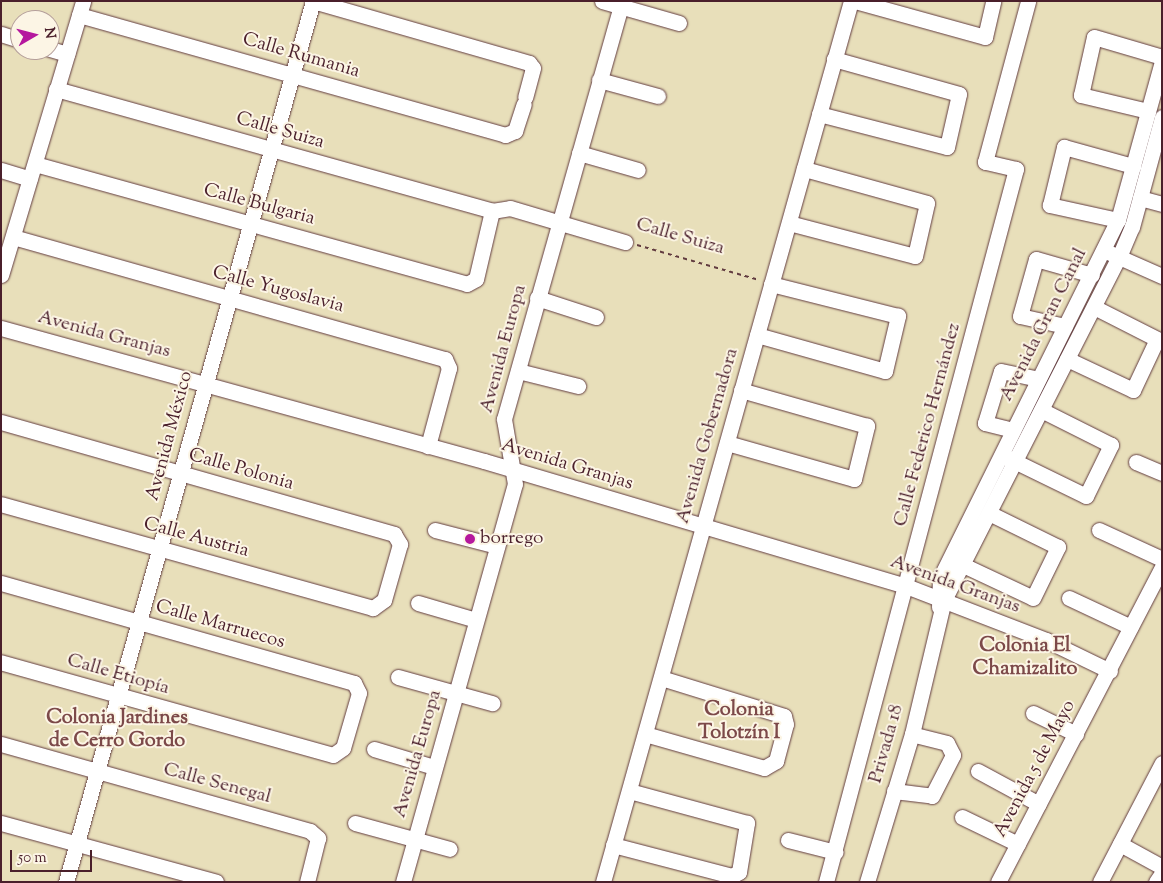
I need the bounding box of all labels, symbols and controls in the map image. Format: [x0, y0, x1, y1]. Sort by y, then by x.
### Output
north arrow [10, 10, 60, 60]
text: N [38, 26, 60, 40]
street label: Calle Rumania [240, 28, 362, 84]
street label: Calle Suiza [233, 108, 327, 154]
street label: Calle Bulgaria [201, 179, 317, 231]
street label: Calle Suiza [633, 214, 727, 260]
street label: Avenida Gran Canal [996, 245, 1092, 405]
street label: Calle Yugoslavia [210, 261, 346, 319]
street label: Avenida Europa [476, 282, 532, 416]
street label: Avenida Granjas [35, 306, 173, 364]
street label: Calle Federico Hernández [890, 321, 966, 529]
street label: Avenida Gobernadora [672, 346, 744, 526]
street label: Avenida México [142, 369, 198, 503]
street label: Avenida Granjas [498, 434, 636, 496]
street label: Calle Polonia [186, 444, 296, 496]
street label: Calle Austria [141, 513, 251, 563]
place label: borrego [480, 528, 543, 550]
marker: borrego [464, 533, 476, 545]
street label: Avenida Granjas [887, 551, 1023, 619]
street label: Calle Marruecos [153, 596, 287, 654]
district label: Colonia El Chamizalito [972, 634, 1078, 681]
street label: Calle Etiopía [64, 650, 172, 700]
street label: Avenida Europa [389, 688, 447, 820]
street label: Avenida 5 de Mayo [989, 696, 1081, 842]
district label: Colonia Tolotzín I [698, 698, 780, 745]
street label: Privada 18 [865, 702, 909, 786]
district label: Colonia Jardines de Cerro Gordo [46, 707, 188, 754]
street label: Calle Senegal [161, 759, 273, 809]
scale bar [12, 840, 95, 872]
text: 50 m [18, 848, 47, 869]

